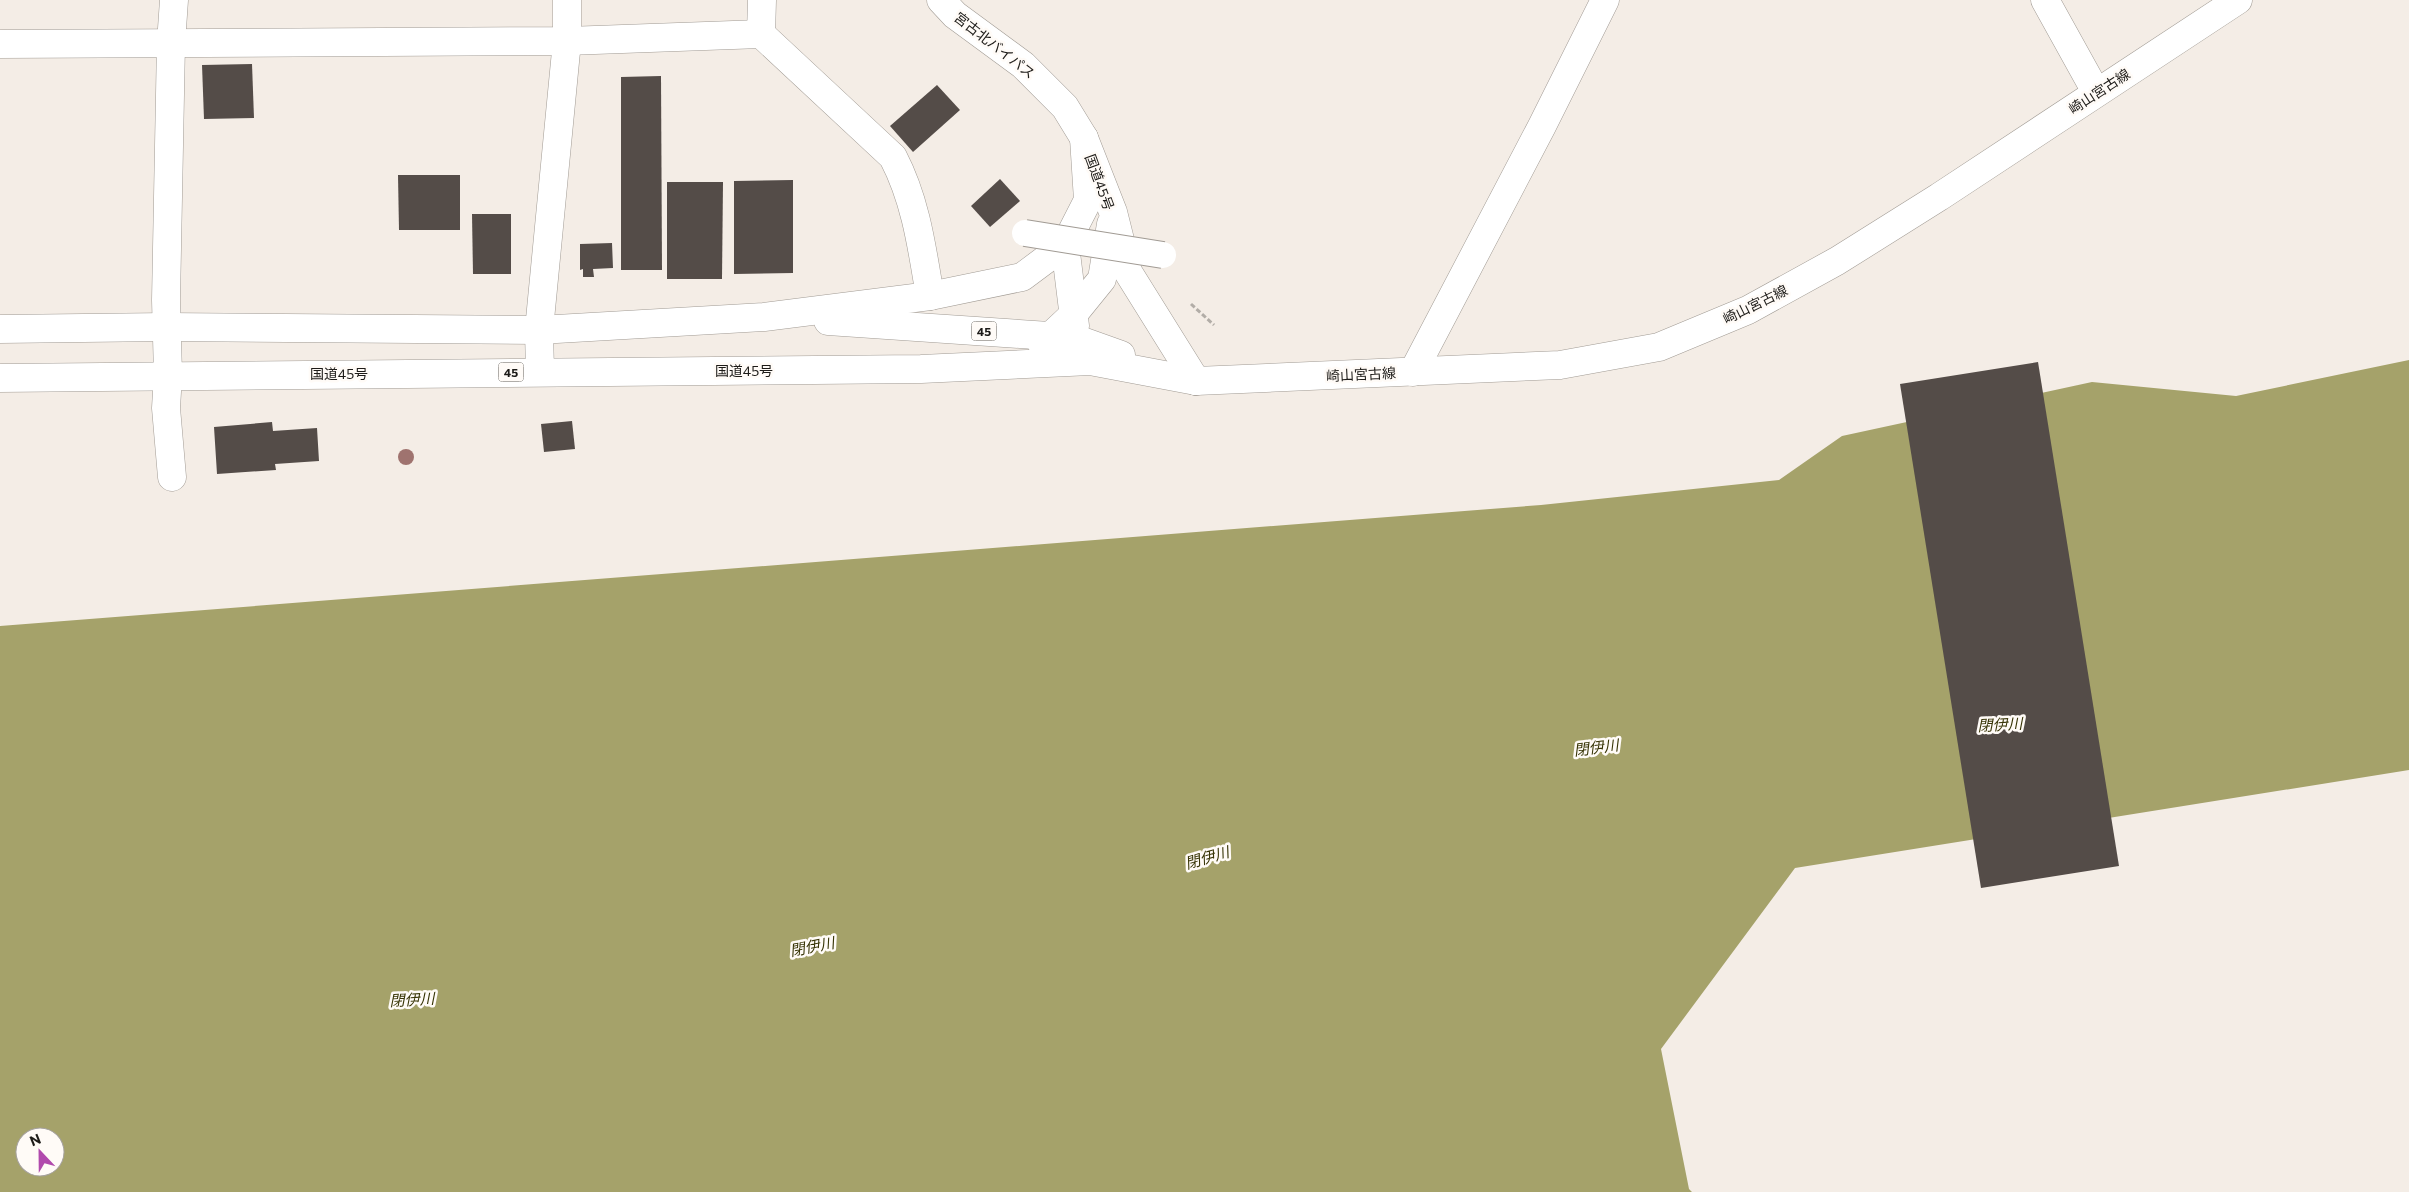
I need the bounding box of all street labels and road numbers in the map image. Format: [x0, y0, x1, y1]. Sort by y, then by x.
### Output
street label: 宮古北バイパス [951, 8, 1039, 82]
street label: 崎山宮古線 [2065, 65, 2133, 117]
street label: 国道45号 [1082, 152, 1118, 212]
street label: 崎山宮古線 [1720, 281, 1790, 327]
road number: 45 [972, 322, 996, 341]
road number: 45 [498, 362, 524, 382]
street label: 国道45号 [715, 362, 773, 379]
street label: 崎山宮古線 [1326, 364, 1396, 384]
street label: 国道45号 [310, 365, 368, 382]

